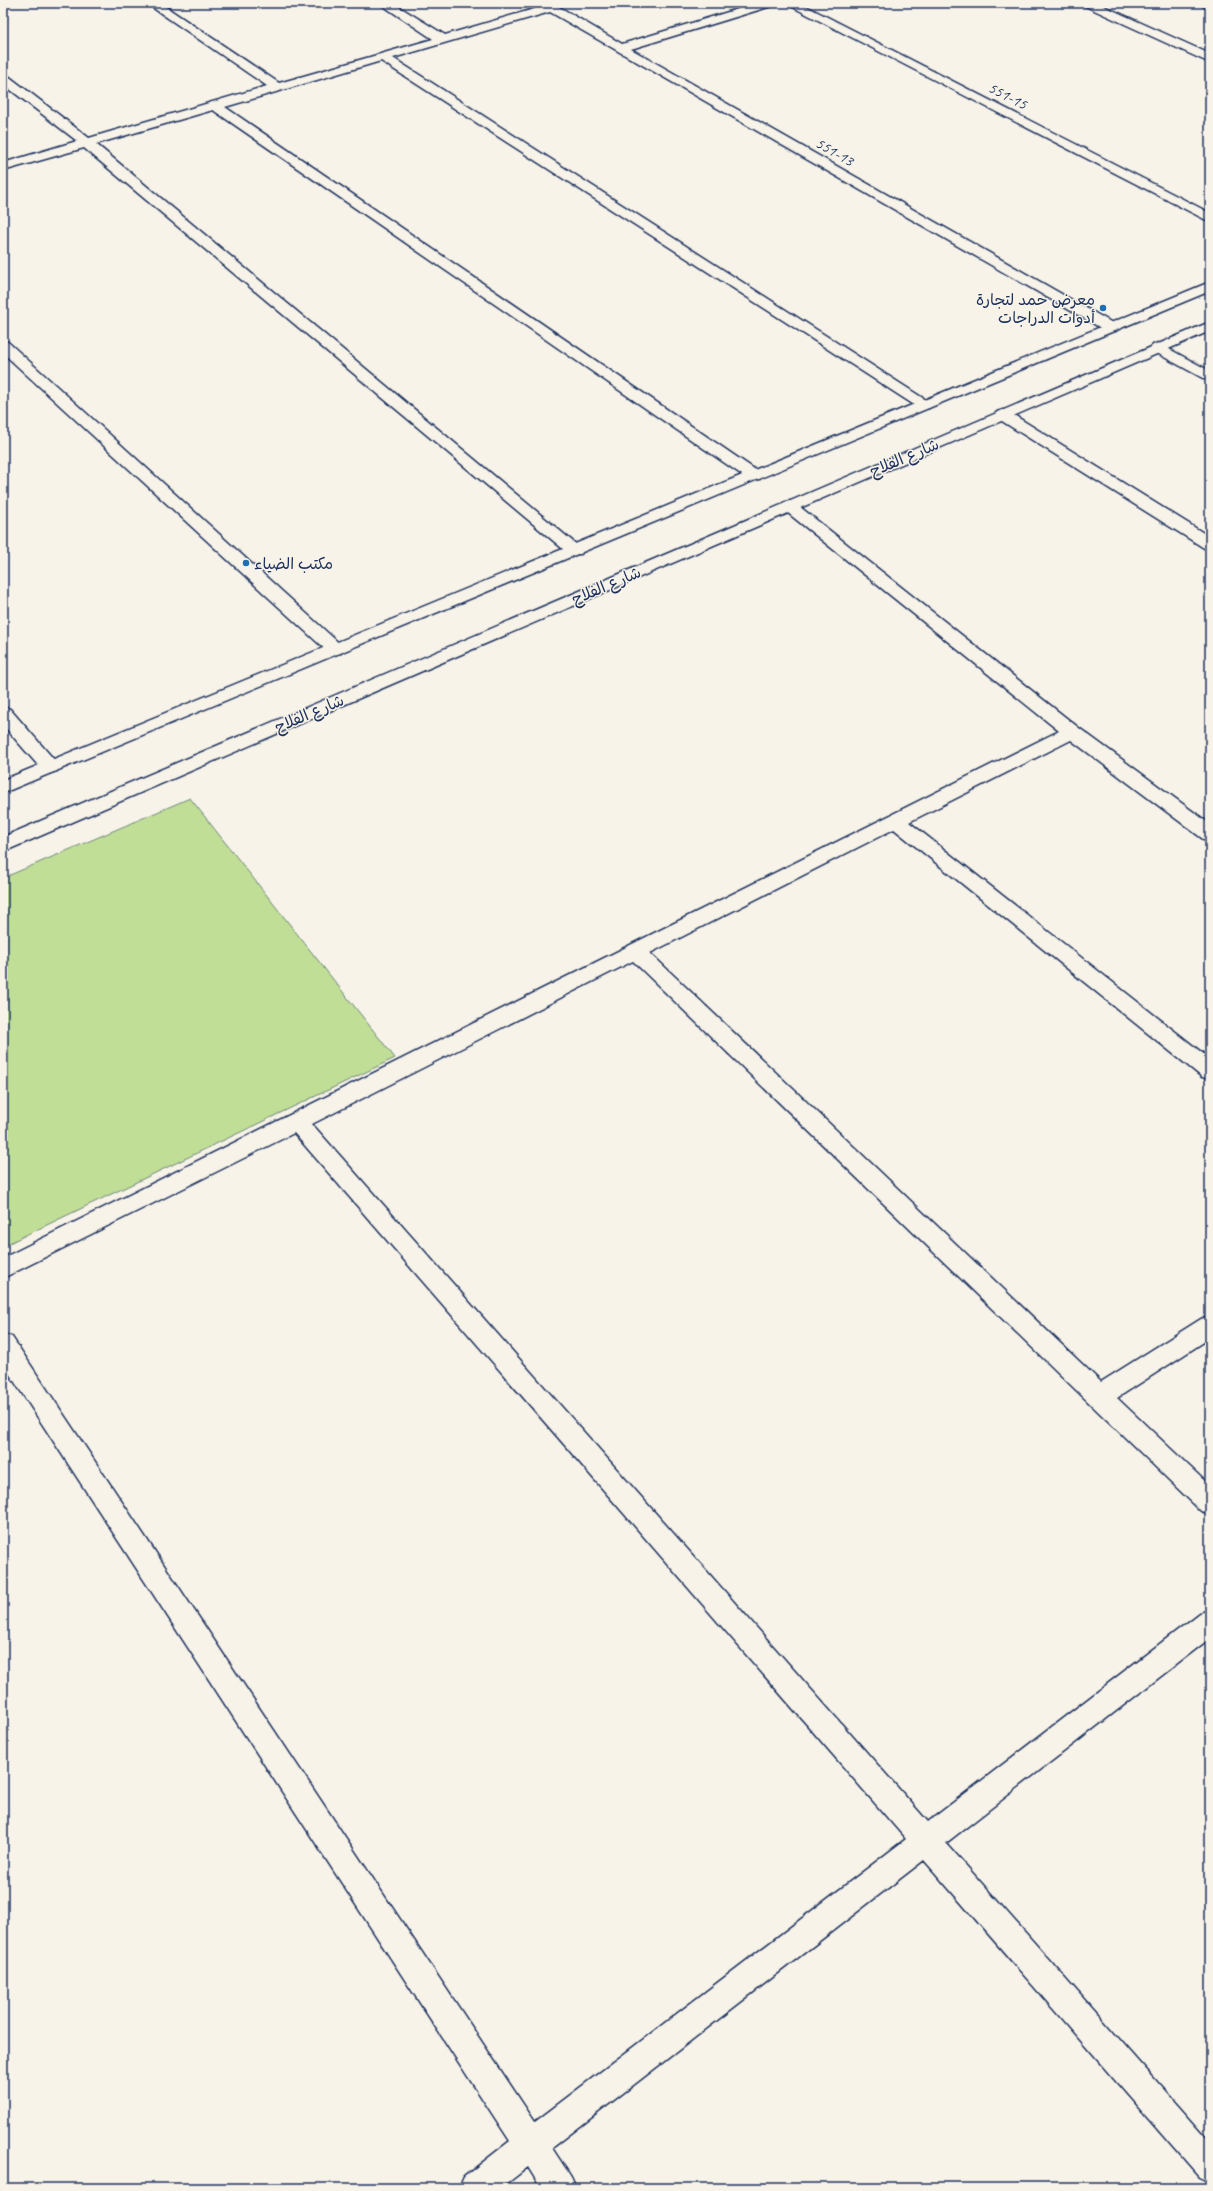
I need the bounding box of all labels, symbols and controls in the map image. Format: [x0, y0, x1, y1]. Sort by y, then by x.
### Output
street label: 551-15 [985, 78, 1031, 115]
street label: 551-13 [812, 133, 859, 172]
place label: معرض حمد لتجارة أدوات الدراجات [976, 290, 1095, 328]
marker: معرض حمد لتجارة أدوات الدراجات [1098, 303, 1108, 313]
street label: شارع الفلاح [867, 434, 943, 482]
place label: مكتب الضياء [254, 554, 333, 574]
marker: مكتب الضياء [241, 558, 251, 568]
street label: شارع الفلاح [569, 562, 645, 610]
street label: شارع الفلاح [272, 690, 348, 738]

